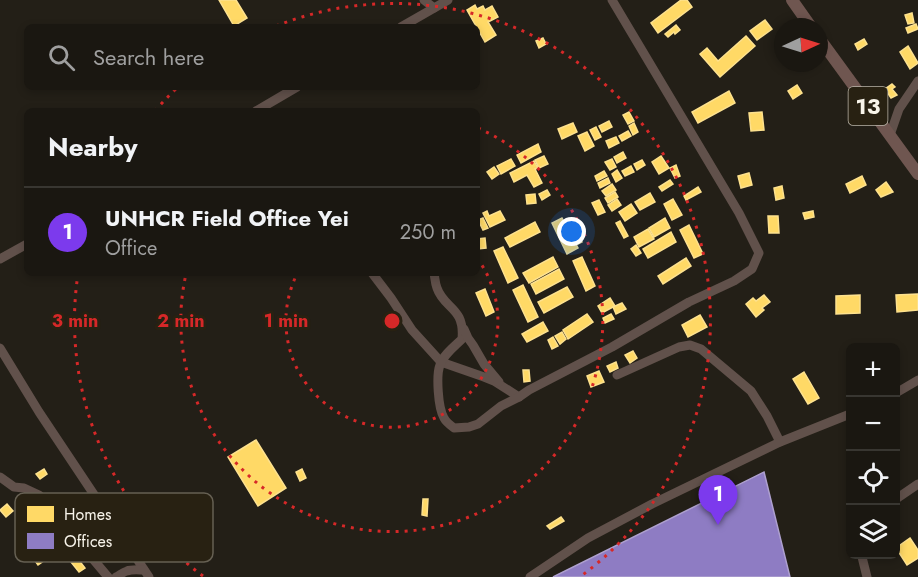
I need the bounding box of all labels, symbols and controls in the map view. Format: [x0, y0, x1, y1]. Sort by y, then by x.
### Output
north arrow [774, 18, 828, 72]
search box [24, 24, 480, 90]
icon: search [45, 41, 78, 74]
text: Search here [93, 41, 204, 73]
road number: 13 [848, 87, 888, 125]
text: Nearby [48, 128, 137, 166]
text: UNHCR Field Office Yei [105, 202, 349, 234]
your location [557, 217, 586, 246]
text: 1 [62, 218, 73, 247]
text: 250 m [400, 218, 456, 247]
text: Office [105, 234, 157, 263]
text: 3 min [52, 308, 98, 334]
text: 2 min [157, 308, 205, 334]
text: 1 min [264, 308, 308, 334]
centre of rings [382, 311, 402, 331]
map controls [846, 343, 900, 559]
button: + [846, 343, 900, 397]
button: − [846, 397, 900, 451]
button: locate [846, 451, 900, 505]
pin: 1 [698, 476, 738, 525]
legend [15, 493, 213, 562]
text: Homes [64, 503, 111, 526]
button: layers [846, 505, 900, 559]
text: Offices [64, 530, 112, 553]

